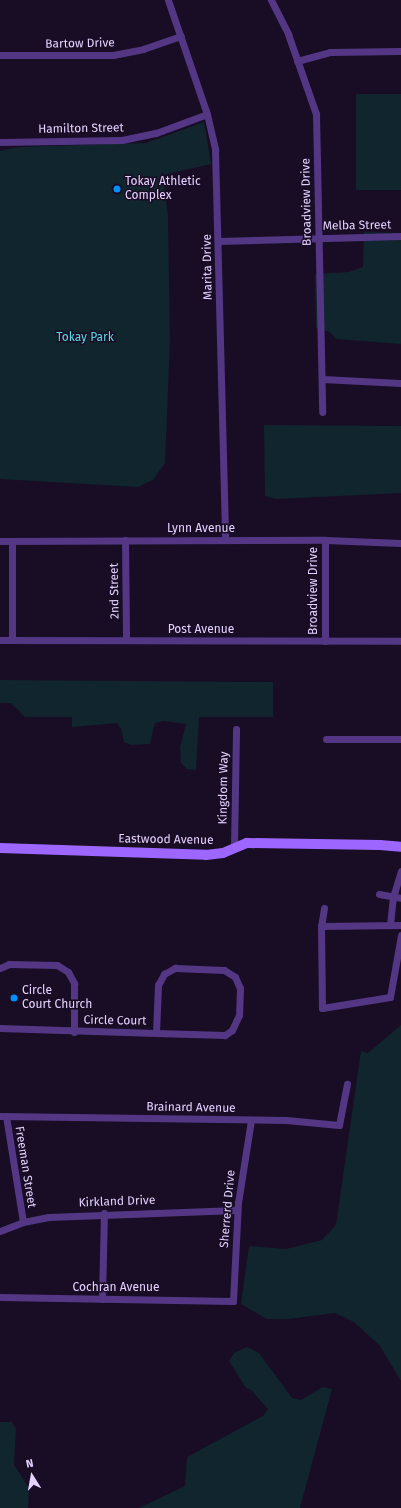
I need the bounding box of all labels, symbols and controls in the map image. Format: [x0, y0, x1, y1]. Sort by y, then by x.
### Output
street label: Bartow Drive [45, 36, 115, 52]
street label: Hamilton Street [38, 121, 124, 137]
street label: Broadview Drive [299, 158, 315, 246]
place label: Tokay Athletic Complex [125, 175, 201, 203]
marker: Tokay Athletic Complex [112, 184, 122, 194]
street label: Melba Street [323, 218, 391, 234]
street label: Marita Drive [200, 234, 216, 300]
park label: Tokay Park [56, 331, 114, 345]
street label: Lynn Avenue [167, 522, 235, 536]
street label: Broadview Drive [307, 547, 321, 635]
street label: 2nd Street [107, 563, 123, 619]
street label: Post Avenue [168, 623, 234, 637]
street label: Kingdom Way [216, 751, 232, 825]
street label: Eastwood Avenue [118, 832, 214, 848]
place label: Circle Court Church [22, 984, 92, 1012]
marker: Circle Court Church [9, 993, 19, 1003]
street label: Circle Court [84, 1013, 146, 1029]
street label: Brainard Avenue [146, 1100, 236, 1116]
street label: Freeman Street [11, 1125, 39, 1209]
street label: Sherrerd Drive [217, 1169, 239, 1249]
street label: Kirkland Drive [78, 1193, 156, 1211]
street label: Cochran Avenue [72, 1281, 160, 1295]
north arrow [12, 1456, 52, 1496]
text: N [25, 1457, 34, 1471]

